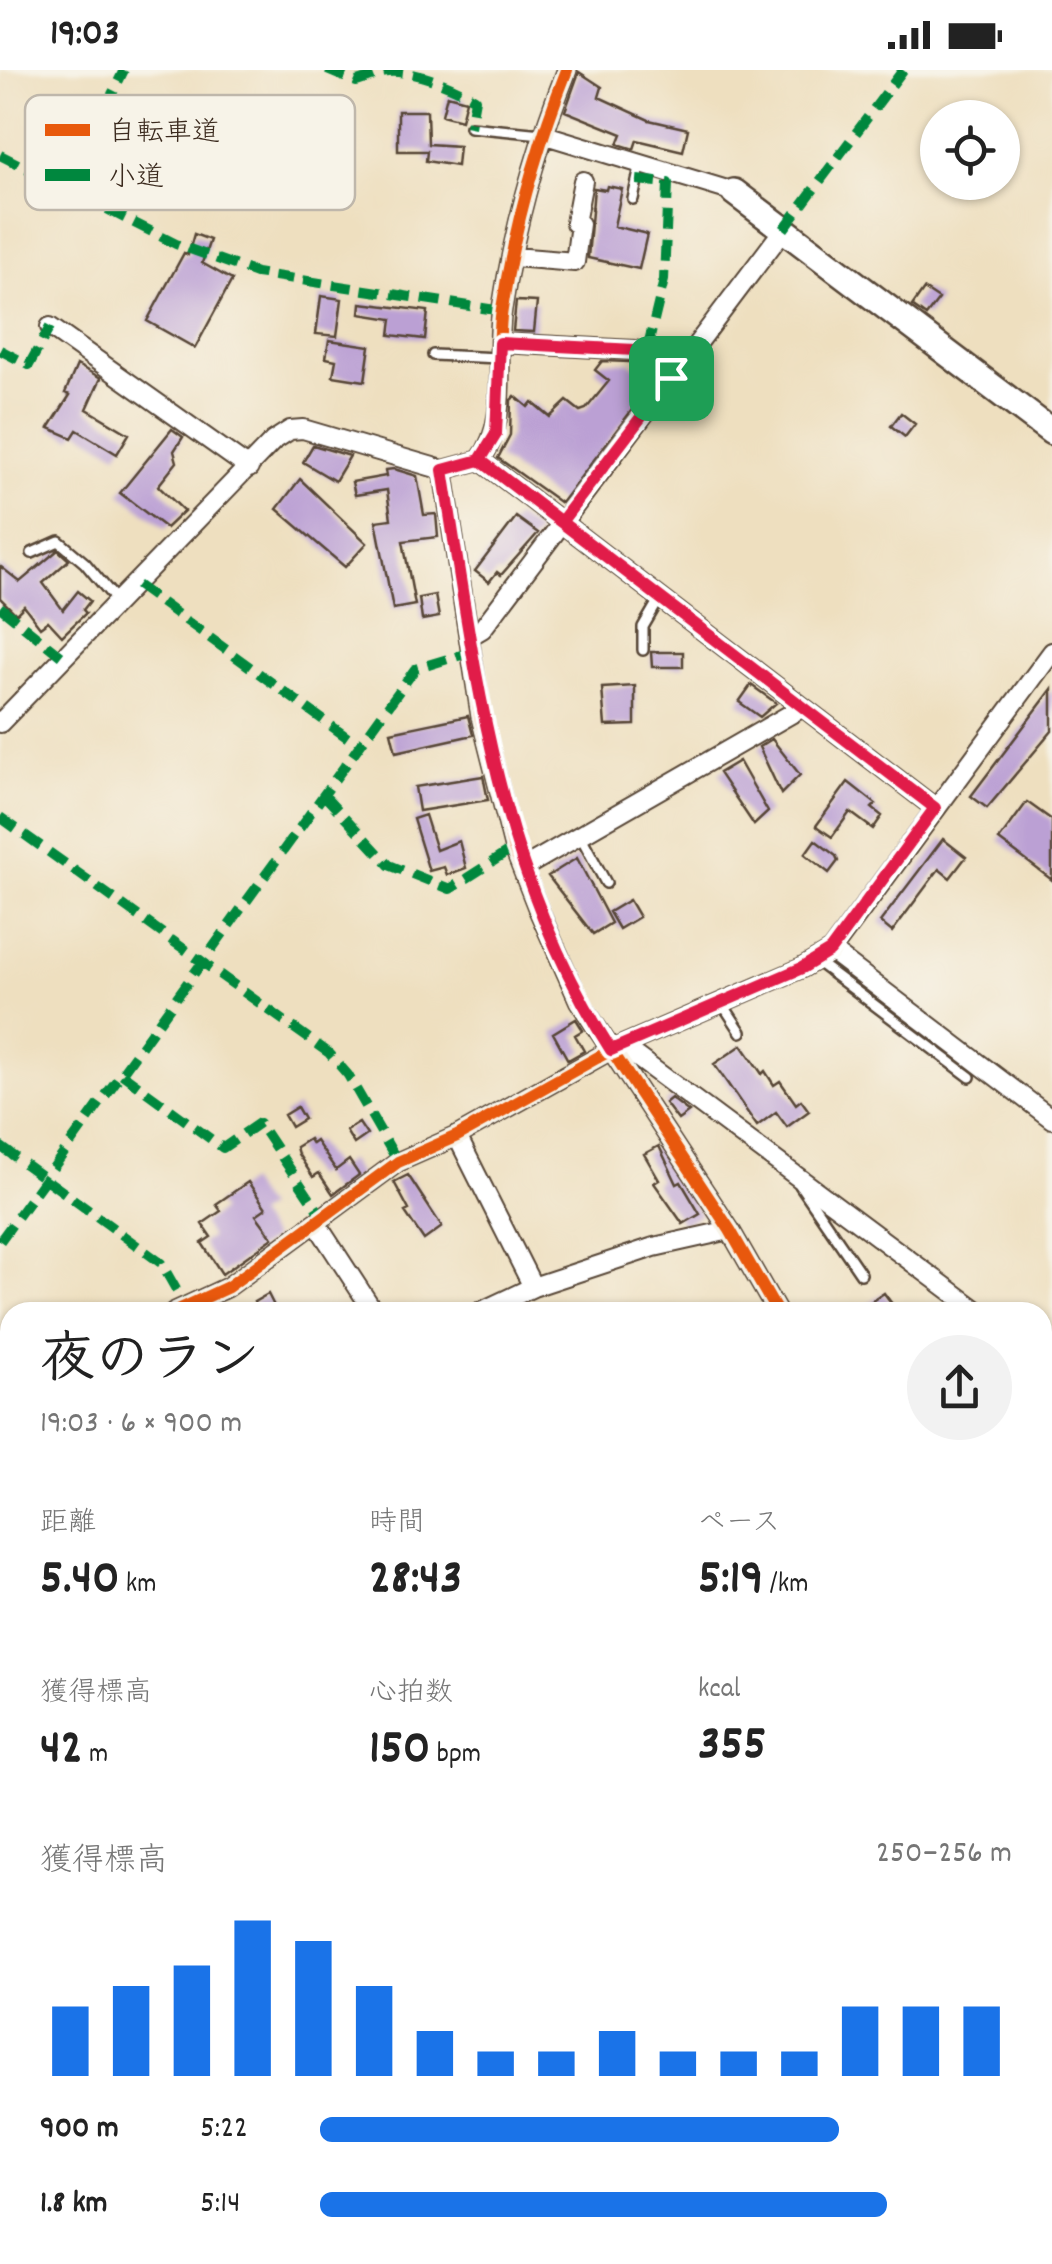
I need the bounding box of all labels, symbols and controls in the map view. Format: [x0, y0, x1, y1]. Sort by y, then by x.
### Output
text: 19:03 [50, 8, 120, 63]
legend [25, 95, 355, 210]
map controls [920, 100, 1020, 200]
button: locate [920, 100, 1020, 200]
text: 自転車道 [108, 115, 220, 155]
text: 小道 [108, 160, 164, 200]
pin [629, 336, 714, 421]
icon: arrive [644, 351, 699, 406]
text: 夜のラン [40, 1325, 260, 1404]
button: share [907, 1335, 1012, 1440]
text: 19:03 · 6 × 900 m [40, 1402, 242, 1448]
text: 距離 [40, 1505, 96, 1545]
text: 時間 [369, 1505, 425, 1545]
text: ペース [698, 1505, 780, 1545]
text: 5.40 [40, 1545, 119, 1617]
text: 28:43 [369, 1545, 462, 1617]
text: 5:19 [698, 1545, 763, 1617]
text: km [119, 1566, 157, 1606]
text: /km [763, 1566, 808, 1606]
text: kcal [698, 1671, 741, 1711]
text: 獲得標高 [40, 1675, 152, 1715]
text: 心拍数 [369, 1675, 453, 1715]
text: 355 [698, 1711, 767, 1783]
text: 42 [40, 1715, 83, 1787]
text: 150 [369, 1715, 430, 1787]
text: m [83, 1736, 108, 1776]
text: bpm [430, 1736, 481, 1776]
text: 250–256 m [876, 1832, 1012, 1878]
text: 獲得標高 [40, 1840, 168, 1886]
text: 900 m [40, 2107, 119, 2153]
text: 5:22 [200, 2107, 248, 2153]
text: 1.8 km [40, 2182, 108, 2228]
text: 5:14 [200, 2182, 240, 2228]

